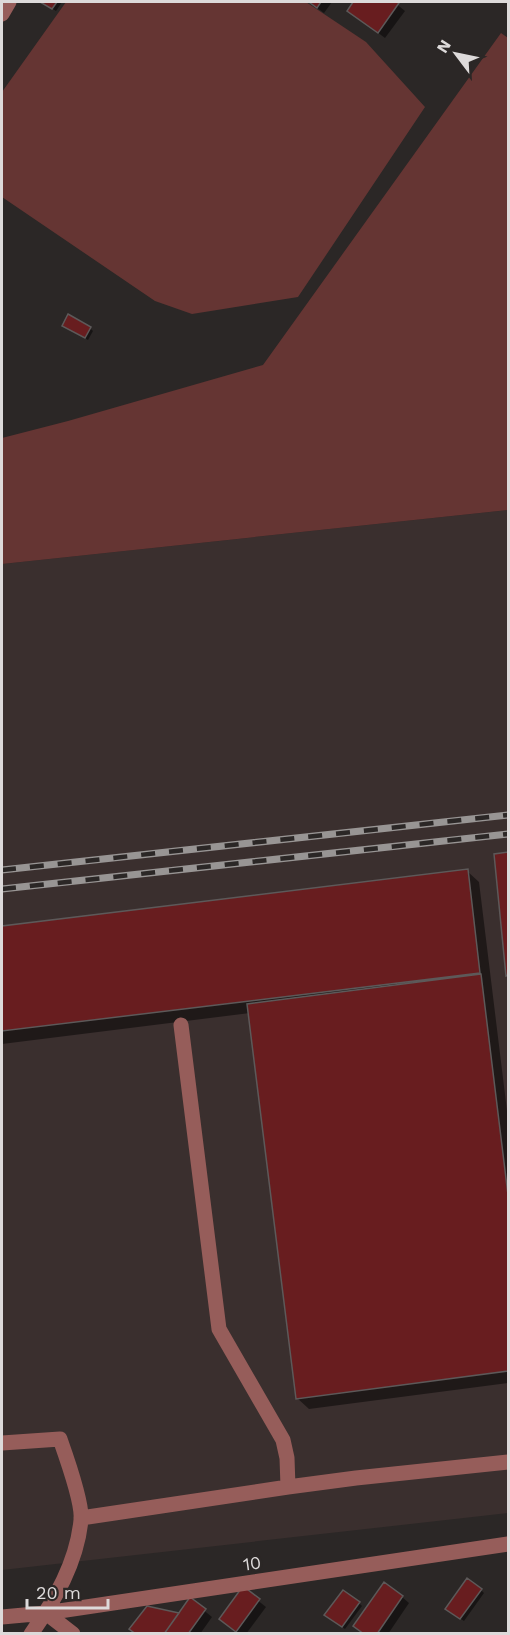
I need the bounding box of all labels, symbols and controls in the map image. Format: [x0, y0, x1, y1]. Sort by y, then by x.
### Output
north arrow [426, 24, 486, 84]
text: N [433, 36, 455, 56]
street label: 10 [242, 1551, 262, 1575]
scale bar [27, 1572, 108, 1610]
text: 20 m [36, 1582, 81, 1603]

